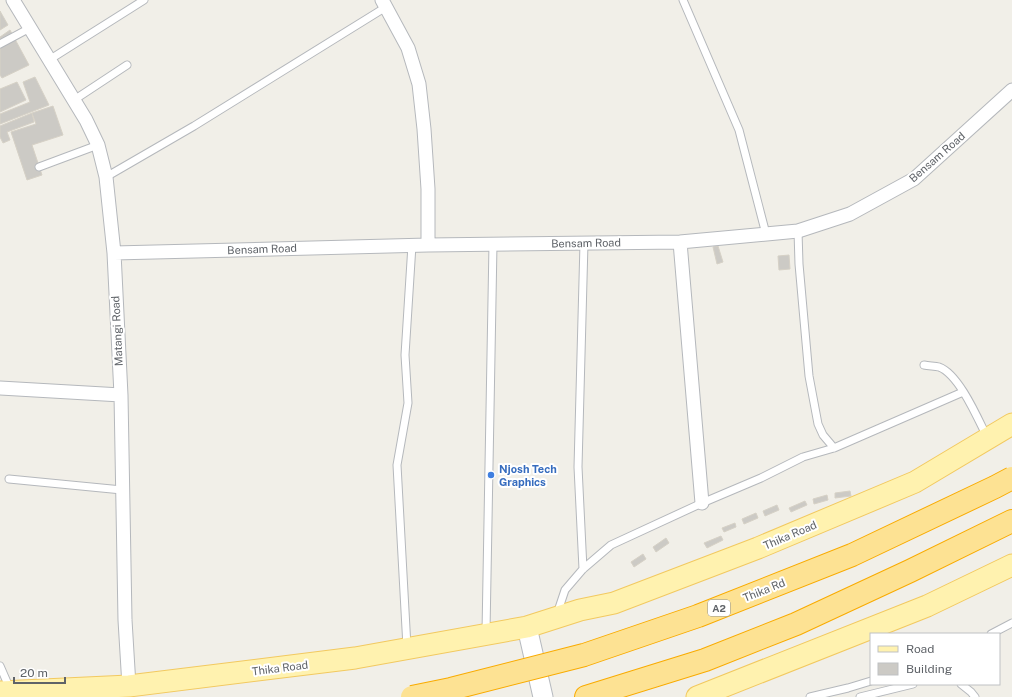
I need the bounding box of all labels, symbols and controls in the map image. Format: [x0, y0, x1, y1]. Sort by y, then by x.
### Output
street label: Bensam Road [907, 130, 967, 184]
street label: Bensam Road [551, 236, 621, 250]
street label: Bensam Road [227, 242, 297, 256]
street label: Matangi Road [109, 295, 125, 367]
place label: Njosh Tech Graphics [499, 463, 557, 488]
marker: Njosh Tech Graphics [486, 470, 496, 480]
street label: Thika Road [762, 518, 818, 552]
street label: Thika Rd [741, 576, 787, 604]
road number: A2 [708, 600, 730, 616]
legend [870, 633, 1000, 685]
text: Road [906, 642, 934, 656]
scale bar [14, 659, 65, 685]
street label: Thika Road [251, 659, 309, 677]
text: Building [906, 662, 952, 676]
text: 20 m [20, 666, 48, 680]

